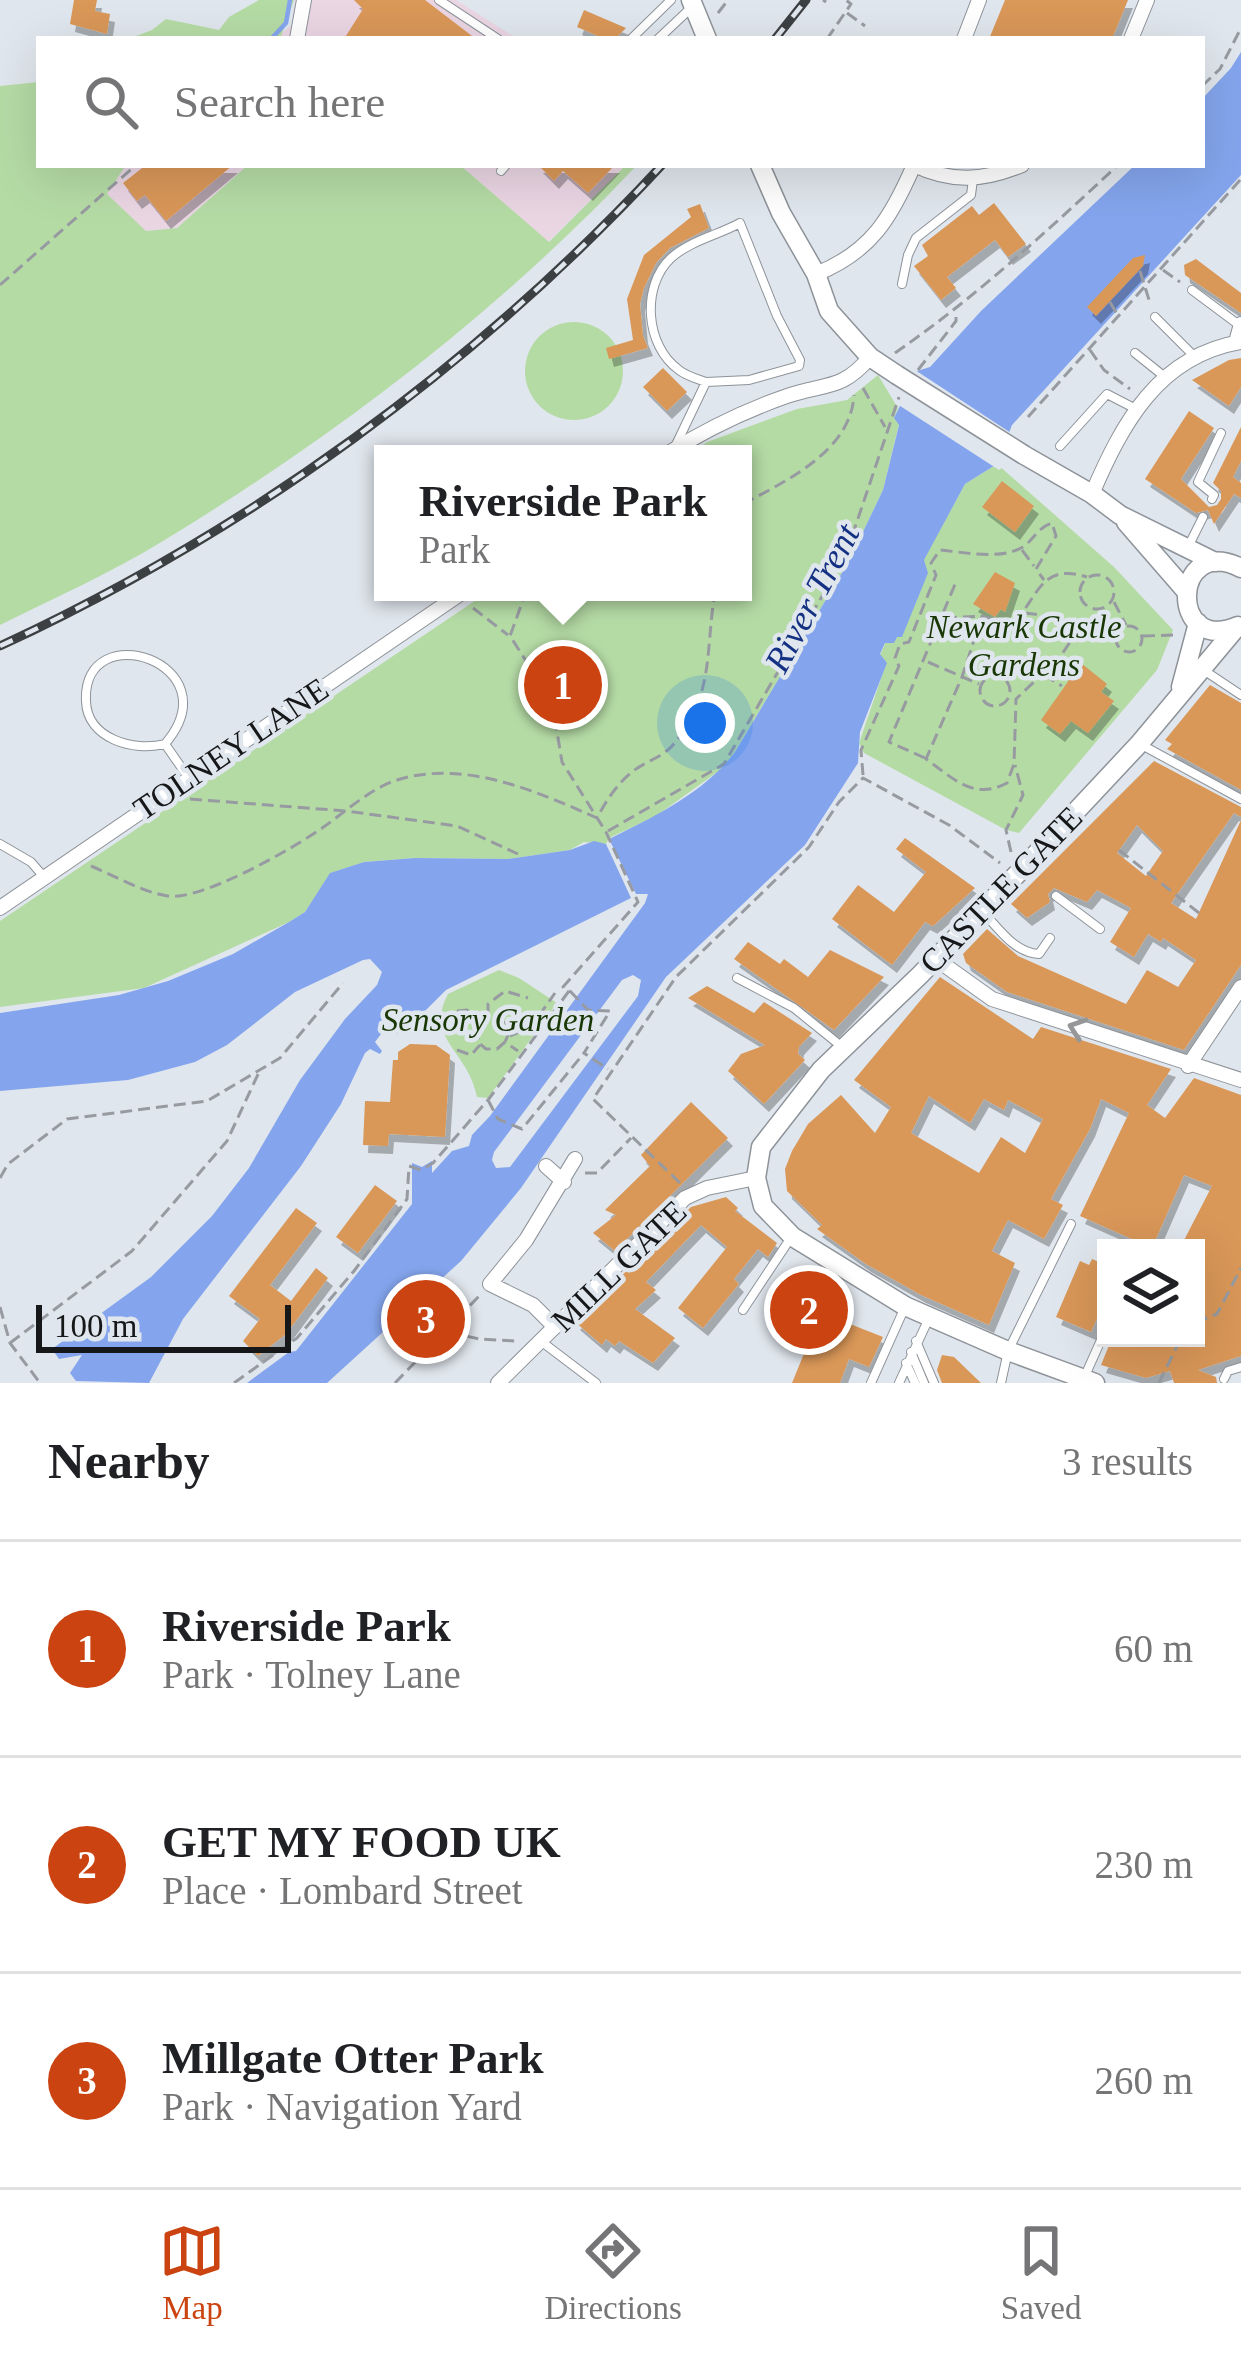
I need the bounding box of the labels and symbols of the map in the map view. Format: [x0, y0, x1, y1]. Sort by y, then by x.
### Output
water label: River Trent [756, 516, 868, 680]
park label: Newark Castle Gardens [925, 609, 1122, 683]
pin: 1 [524, 640, 602, 730]
street label: TOLNEY LANE [127, 671, 335, 827]
your location [675, 693, 735, 753]
street label: CASTLE GATE [913, 799, 1089, 981]
park label: Sensory Garden [382, 1002, 594, 1038]
one-way arrow [1068, 1018, 1089, 1042]
street label: MILL GATE [545, 1193, 693, 1339]
pin: 2 [770, 1265, 848, 1355]
pin: 3 [387, 1274, 465, 1364]
scale bar [36, 1299, 291, 1352]

